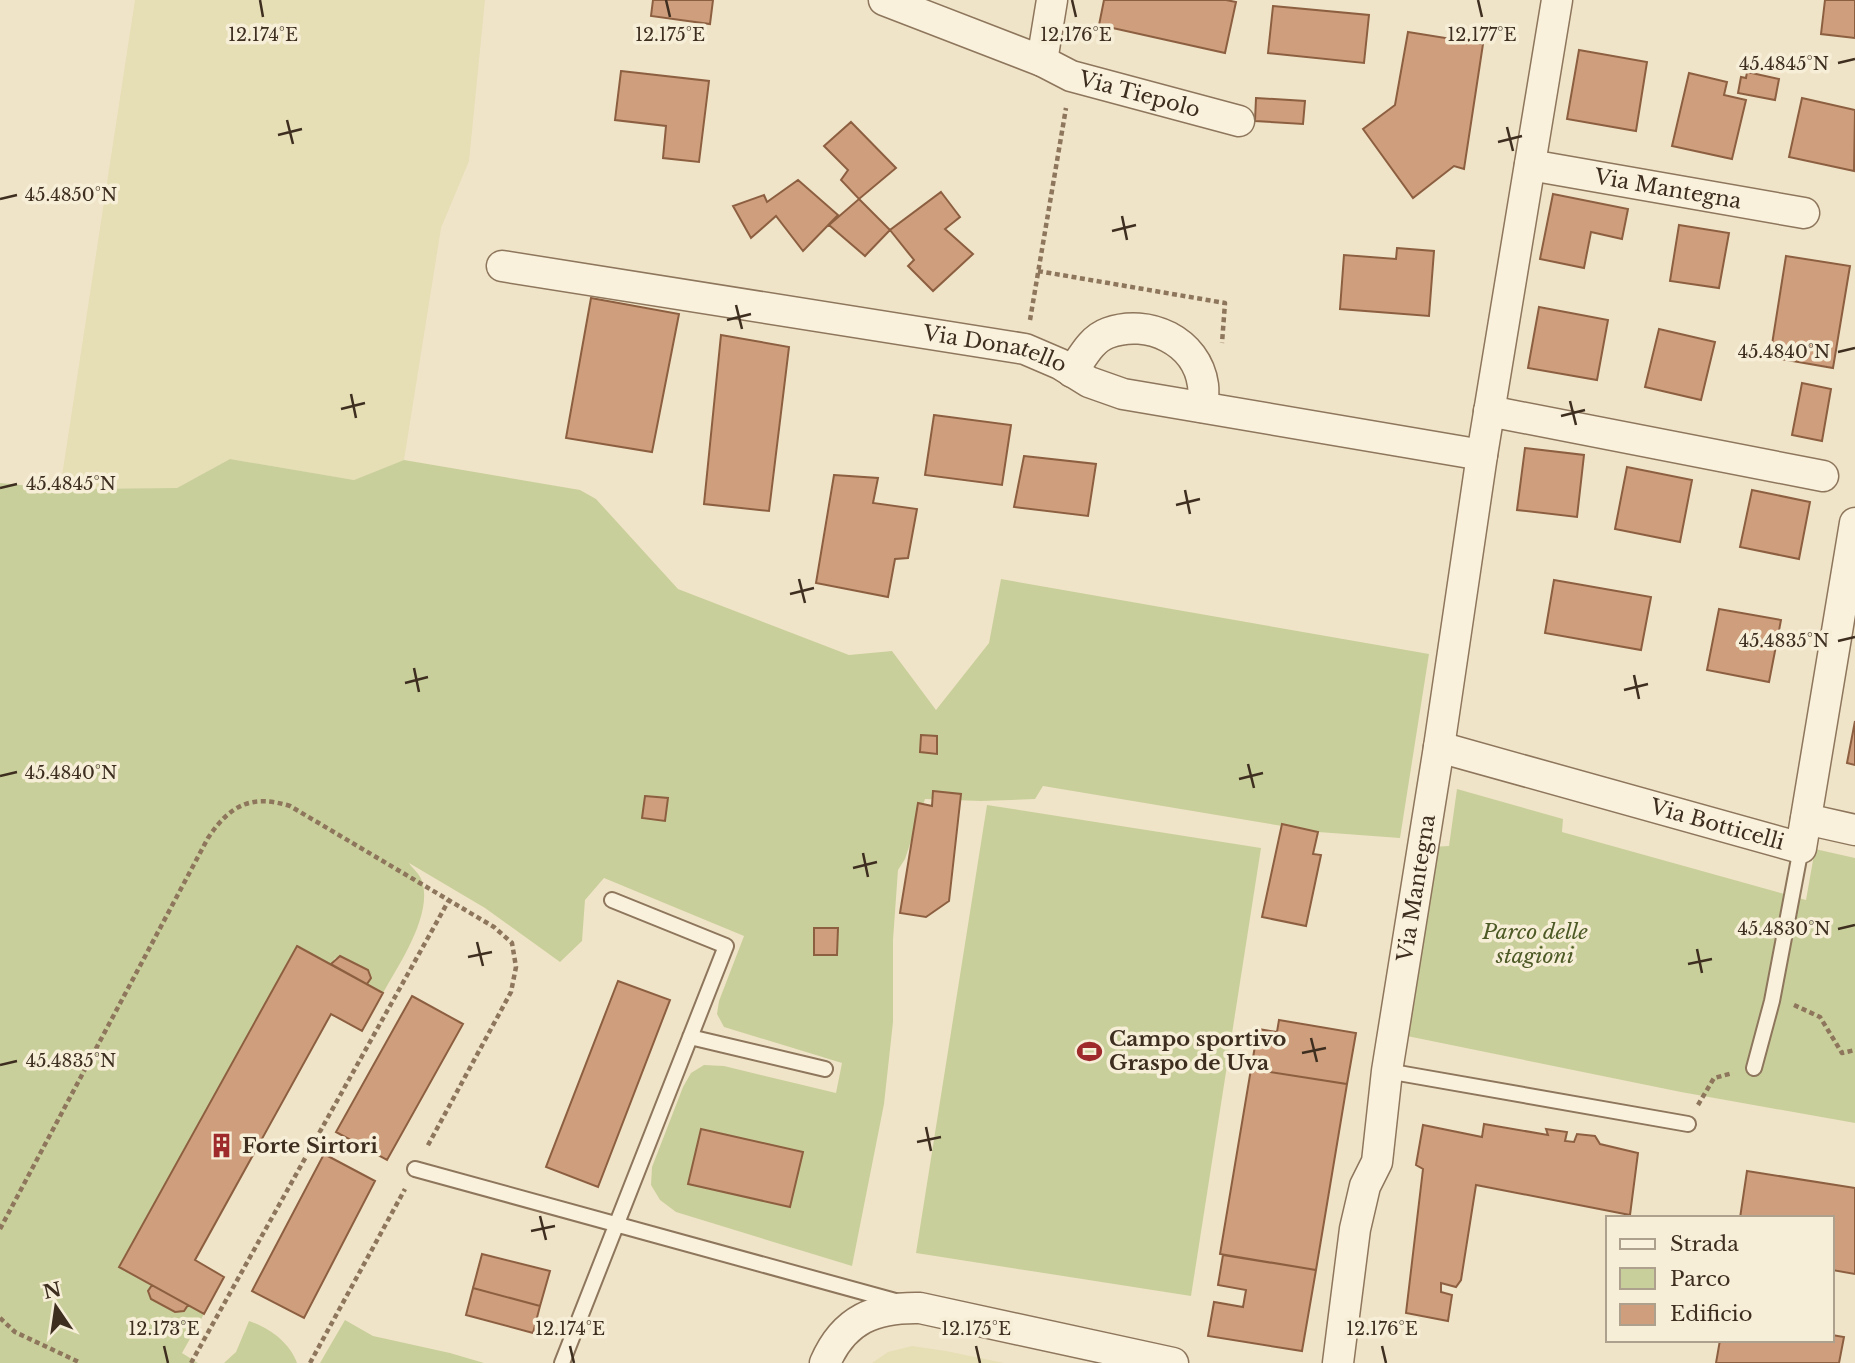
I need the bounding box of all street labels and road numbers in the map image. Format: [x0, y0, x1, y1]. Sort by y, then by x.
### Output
street label: Via Tiepolo [1075, 65, 1203, 123]
street label: Via Mantegna [1591, 163, 1744, 215]
street label: Via Donatello [920, 320, 1070, 378]
street label: Via Botticelli [1646, 793, 1787, 856]
street label: Via Mantegna [1392, 812, 1441, 964]

